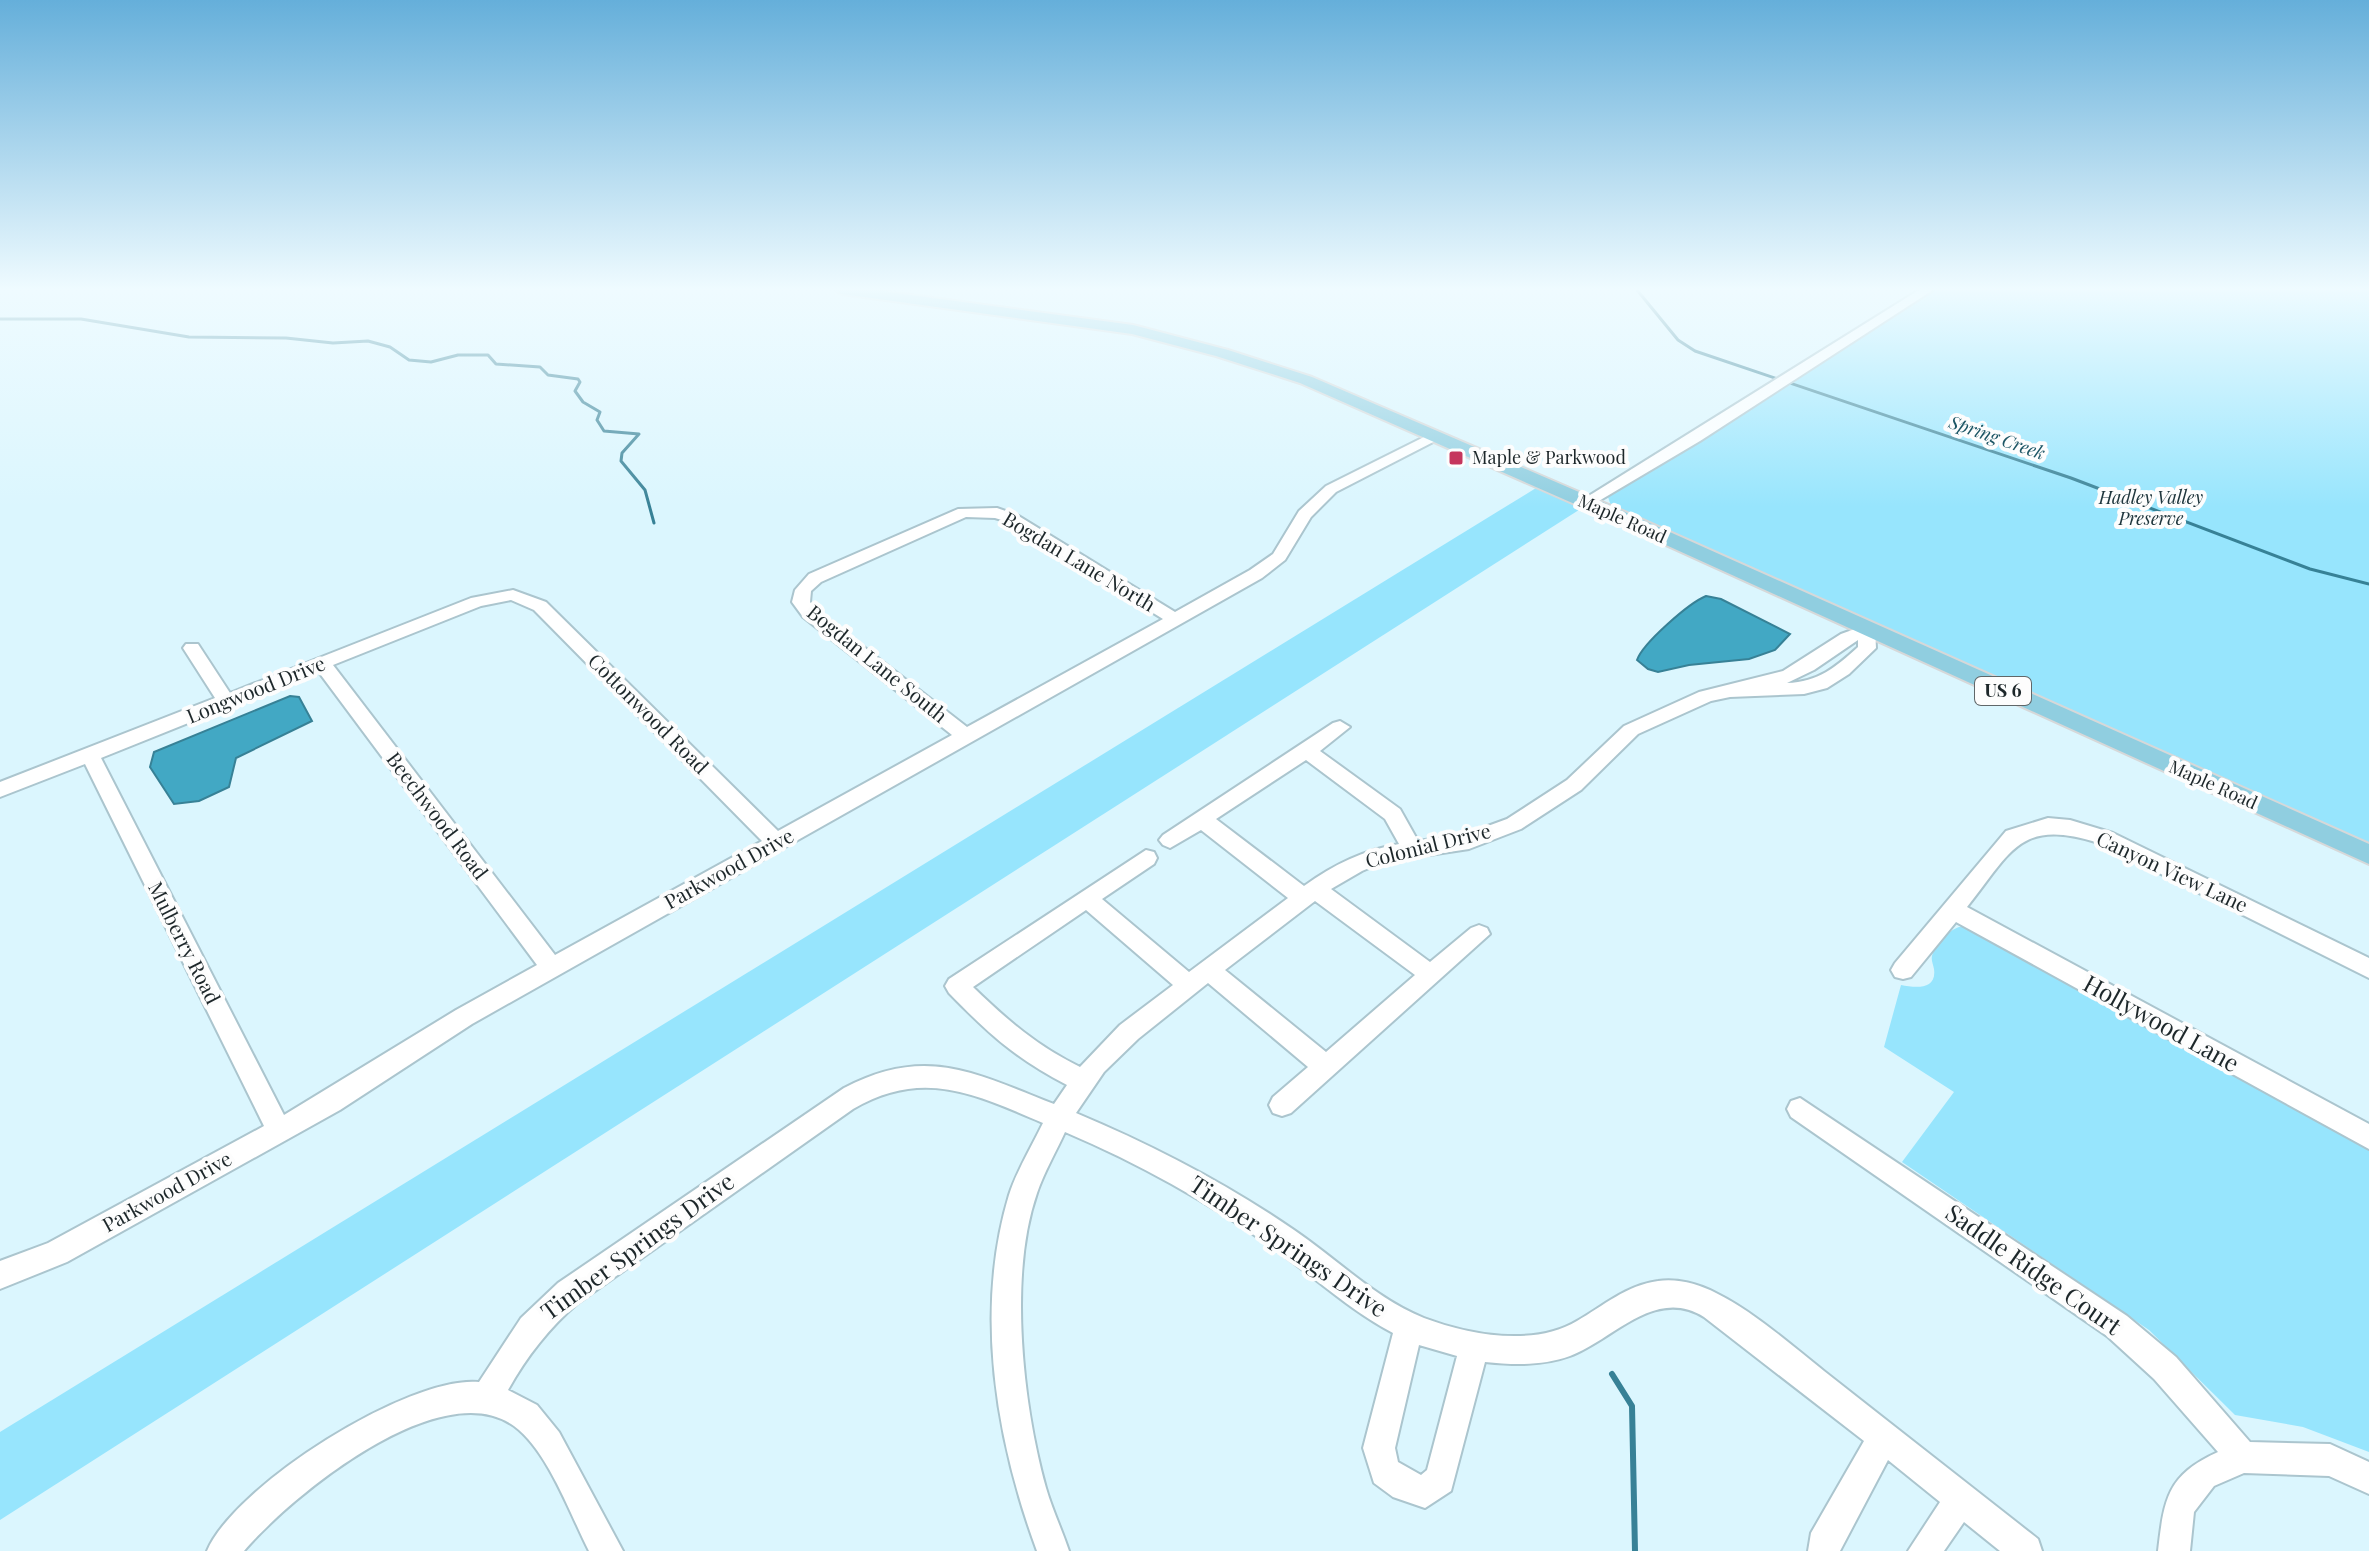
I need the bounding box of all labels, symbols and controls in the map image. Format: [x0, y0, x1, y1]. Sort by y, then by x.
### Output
water label: Spring Creek [1945, 409, 2049, 465]
place label: Maple & Parkwood [1472, 445, 1626, 469]
marker: Maple & Parkwood [1447, 449, 1465, 467]
park label: Hadley Valley Preserve [2098, 485, 2204, 530]
street label: Maple Road [1574, 488, 1671, 548]
street label: Bogdan Lane North [998, 504, 1161, 617]
street label: Bogdan Lane South [802, 598, 954, 728]
street label: Cottonwood Road [583, 647, 715, 779]
street label: Longwood Drive [182, 648, 329, 729]
road number: US 6 [1975, 677, 2031, 705]
street label: Beechwood Road [381, 746, 495, 885]
street label: Maple Road [2165, 754, 2262, 814]
street label: Colonial Drive [1362, 816, 1493, 873]
street label: Parkwood Drive [659, 821, 798, 914]
street label: Canyon View Lane [2093, 824, 2253, 918]
street label: Mulberry Road [143, 877, 228, 1008]
street label: Hollywood Lane [2078, 966, 2246, 1078]
street label: Parkwood Drive [97, 1144, 236, 1237]
street label: Timber Springs Drive [534, 1164, 740, 1326]
street label: Timber Springs Drive [1184, 1167, 1394, 1323]
street label: Saddle Ridge Court [1940, 1196, 2129, 1341]

